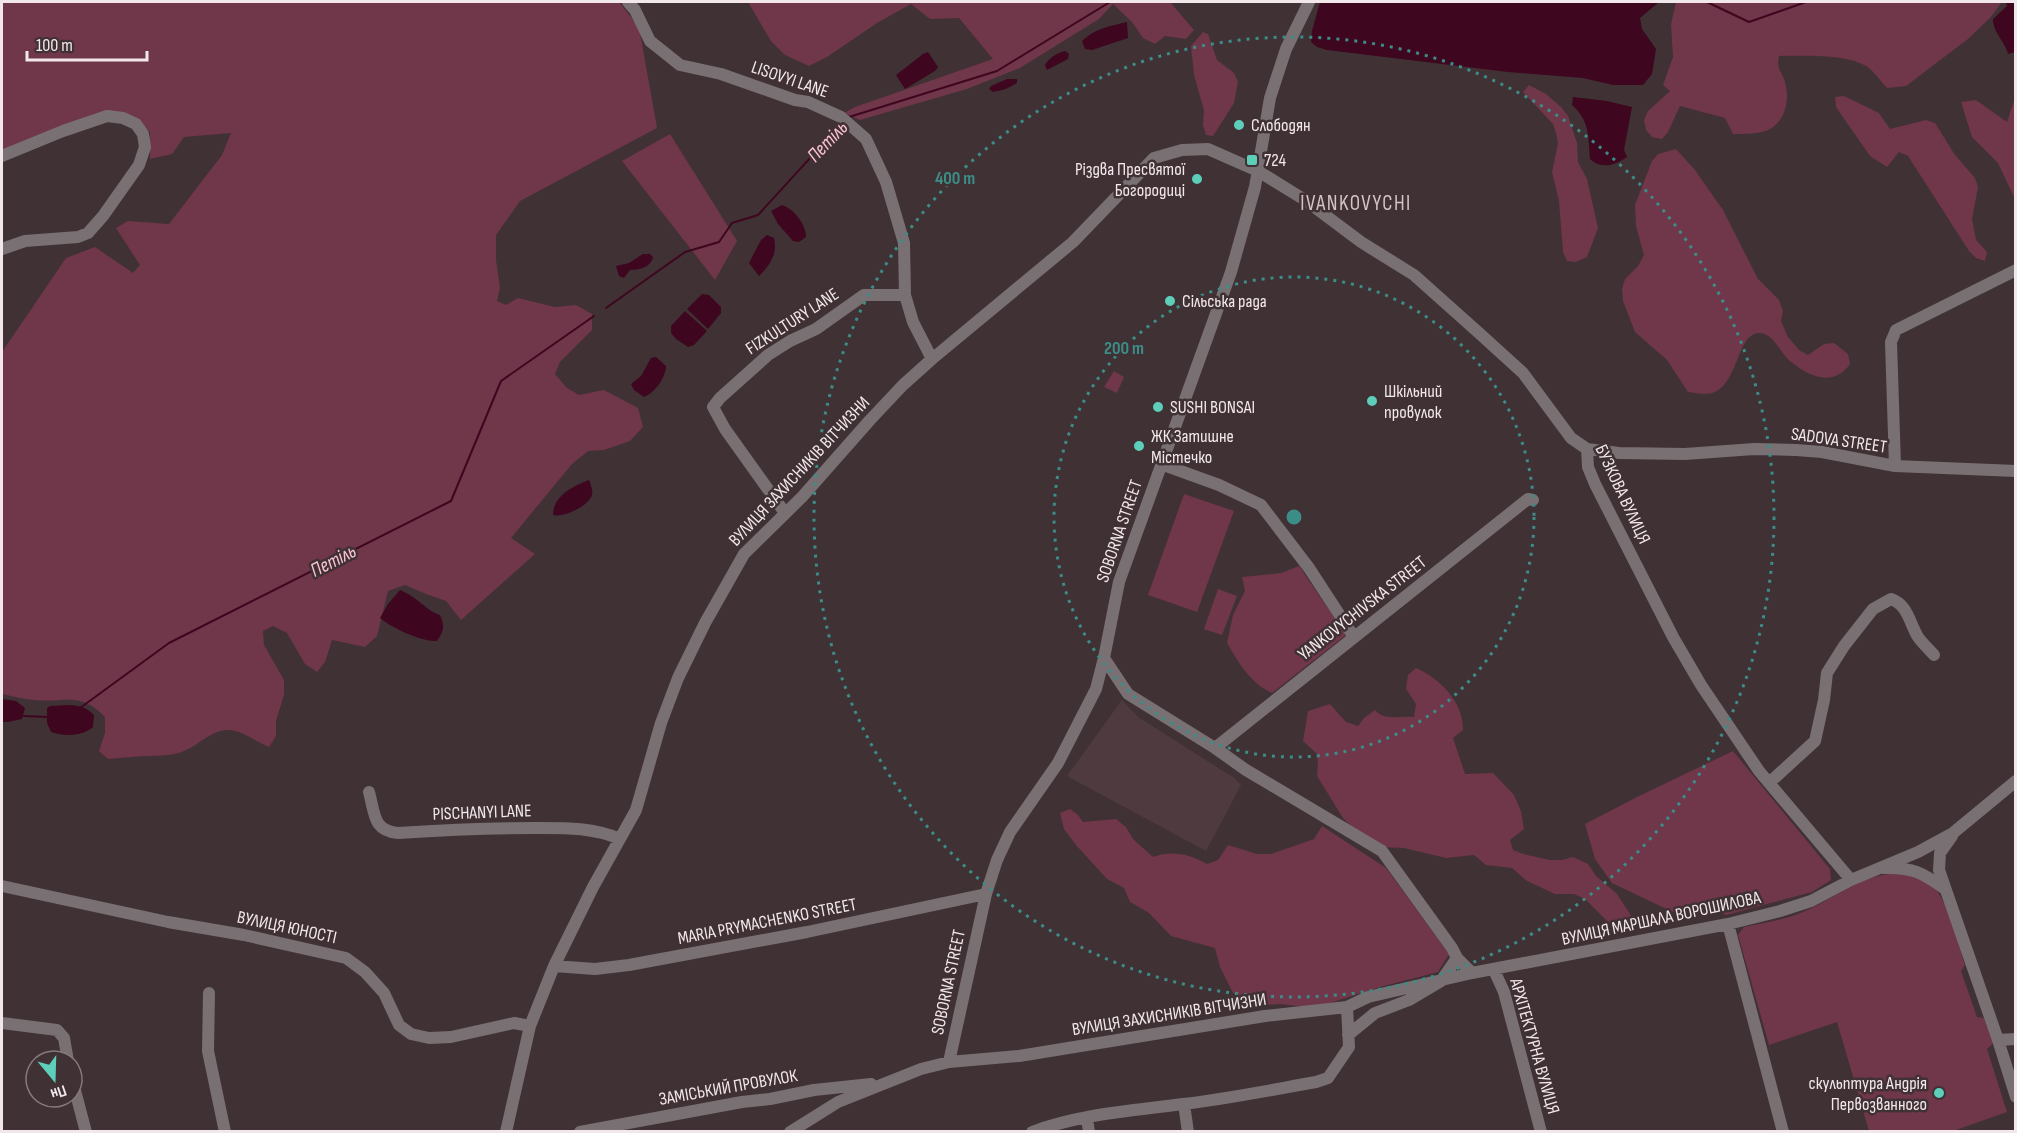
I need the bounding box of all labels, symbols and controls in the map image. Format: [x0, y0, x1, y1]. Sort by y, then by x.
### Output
scale bar [27, 24, 147, 62]
text: 100 m [36, 35, 73, 56]
street label: LISOVYI LANE [749, 57, 831, 102]
place label: Слободян [1251, 115, 1311, 136]
water label: Петіль [802, 116, 853, 167]
marker: Слободян [1232, 118, 1246, 132]
place label: 724 [1264, 150, 1286, 171]
marker: 724 [1245, 153, 1259, 167]
place label: Різдва Пресвятої Богородиці [1075, 159, 1186, 201]
text: 400 m [935, 168, 975, 189]
marker: Різдва Пресвятої Богородиці [1190, 172, 1204, 186]
district label: IVANKOVYCHI [1300, 191, 1412, 216]
street label: FIZKULTURY LANE [742, 284, 843, 359]
place label: Cільська рада [1182, 291, 1267, 312]
marker: Cільська рада [1163, 294, 1177, 308]
text: 200 m [1104, 338, 1144, 359]
place label: Шкільний провулок [1384, 381, 1442, 423]
street label: ВУЛИЦЯ ЗАХИСНИКІВ ВІТЧИЗНИ [725, 392, 874, 550]
marker: Шкільний провулок [1365, 394, 1379, 408]
place label: SUSHI BONSAI [1170, 397, 1255, 418]
marker: SUSHI BONSAI [1151, 400, 1165, 414]
street label: SADOVA STREET [1790, 423, 1888, 458]
place label: ЖК Затишне Містечко [1151, 426, 1234, 468]
marker: ЖК Затишне Містечко [1132, 439, 1146, 453]
street label: БУЗКОВА ВУЛИЦЯ [1590, 441, 1655, 547]
street label: SOBORNA STREET [1092, 477, 1147, 585]
centre of rings [1284, 507, 1304, 527]
water label: Петіль [306, 539, 361, 583]
street label: YANKOVYCHIVSKA STREET [1294, 552, 1431, 665]
street label: PISCHANYI LANE [432, 800, 532, 825]
street label: ВУЛИЦЯ МАРШАЛА ВОРОШИЛОВА [1560, 887, 1763, 950]
street label: MARIA PRYMACHENKO STREET [676, 894, 858, 949]
street label: ВУЛИЦЯ ЮНОСТІ [235, 907, 339, 948]
street label: SOBORNA STREET [927, 928, 970, 1037]
street label: АРХІТЕКТУРНА ВУЛИЦЯ [1505, 975, 1564, 1116]
street label: ВУЛИЦЯ ЗАХИСНИКІВ ВІТЧИЗНИ [1070, 989, 1268, 1040]
north arrow [24, 1049, 84, 1109]
street label: ЗАМІСЬКИЙ ПРОВУЛОК [657, 1065, 800, 1110]
place label: скульптура Андрія Первозванного [1809, 1073, 1927, 1115]
text: Пн [48, 1080, 69, 1103]
marker: скульптура Андрія Первозванного [1932, 1086, 1946, 1100]

